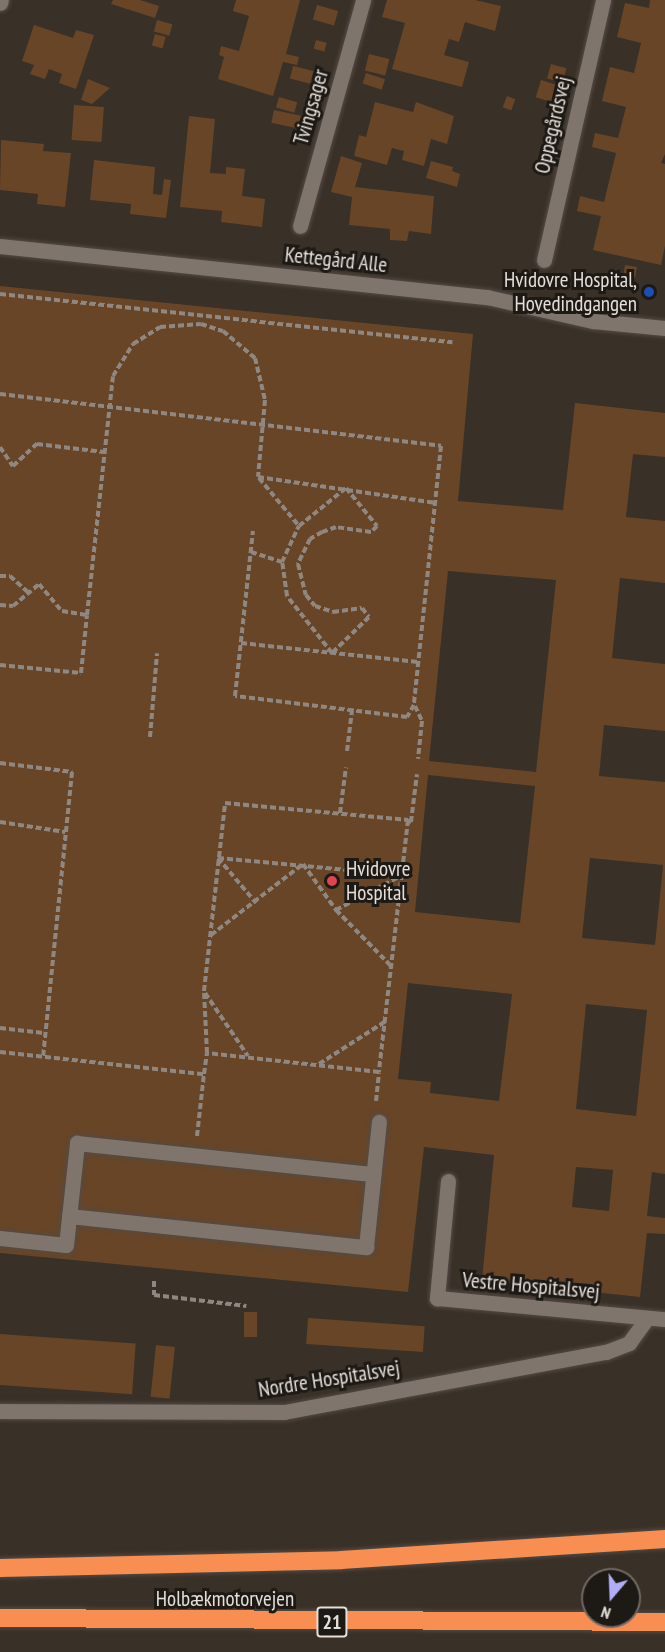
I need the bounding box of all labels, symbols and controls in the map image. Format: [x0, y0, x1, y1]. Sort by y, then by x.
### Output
street label: Tvingsager [288, 66, 334, 148]
street label: Oppegårdsvej [530, 74, 576, 176]
street label: Kettegård Alle [283, 242, 389, 278]
place label: Hvidovre Hospital, Hovedindgangen [504, 267, 637, 317]
marker: Hvidovre Hospital, Hovedindgangen [642, 285, 656, 299]
place label: Hvidovre Hospital [346, 856, 410, 906]
marker: Hvidovre Hospital [323, 872, 341, 890]
street label: Vestre Hospitalsvej [461, 1267, 601, 1305]
street label: Nordre Hospitalsvej [257, 1355, 401, 1403]
north arrow [581, 1568, 641, 1628]
street label: Holbækmotorvejen [156, 1586, 294, 1612]
text: N [598, 1602, 613, 1624]
road number: 21 [316, 1605, 348, 1639]

